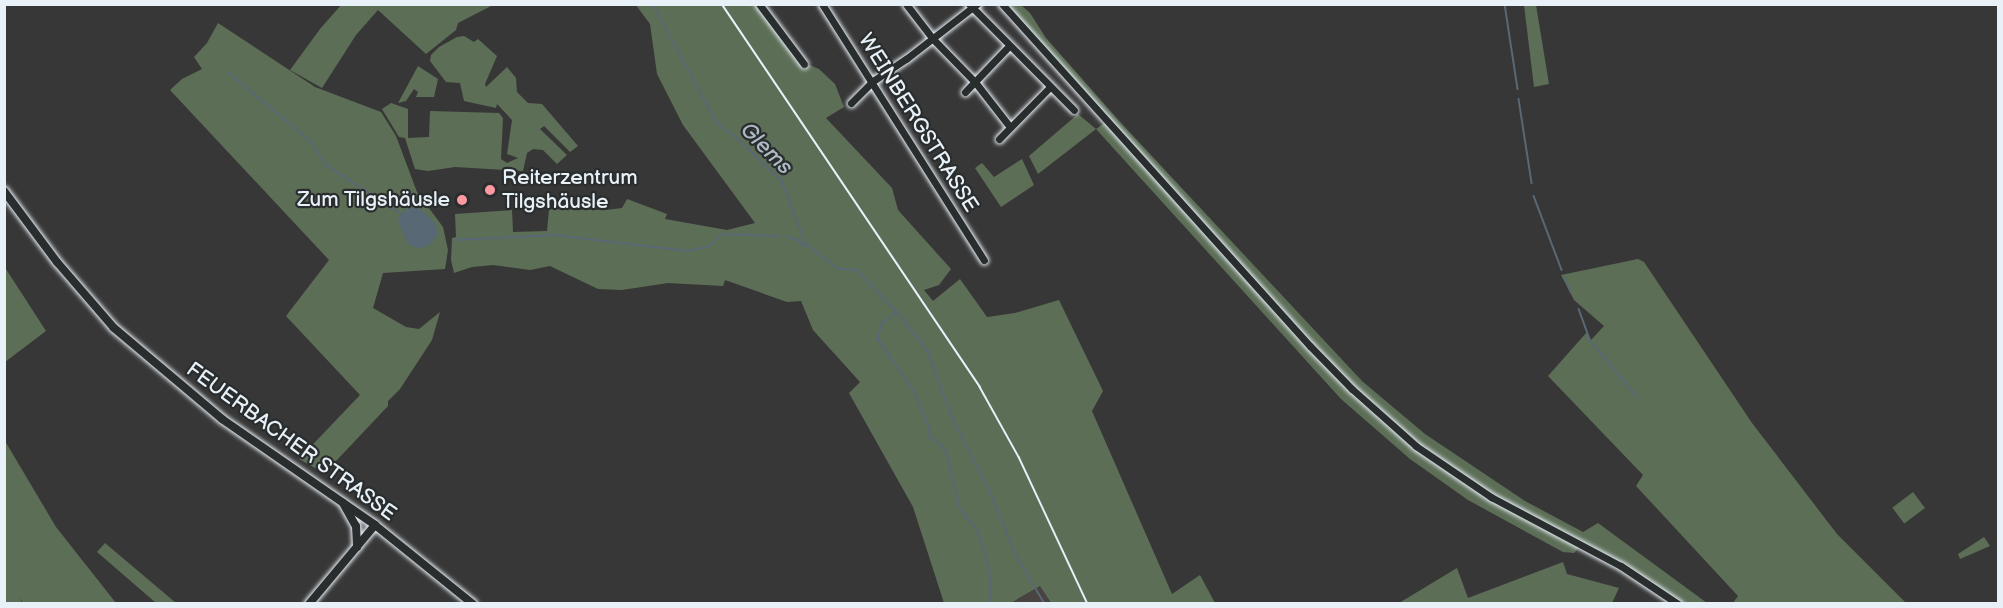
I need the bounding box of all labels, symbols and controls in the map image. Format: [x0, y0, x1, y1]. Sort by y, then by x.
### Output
street label: WEINBERGSTRASSE [853, 29, 983, 217]
water label: Glems [734, 117, 798, 181]
place label: Reiterzentrum Tilgshäusle [502, 165, 638, 215]
marker: Reiterzentrum Tilgshäusle [483, 183, 497, 197]
place label: Zum Tilgshäusle [297, 187, 450, 213]
marker: Zum Tilgshäusle [455, 193, 469, 207]
street label: FEUERBACHER STRASSE [181, 357, 401, 527]

